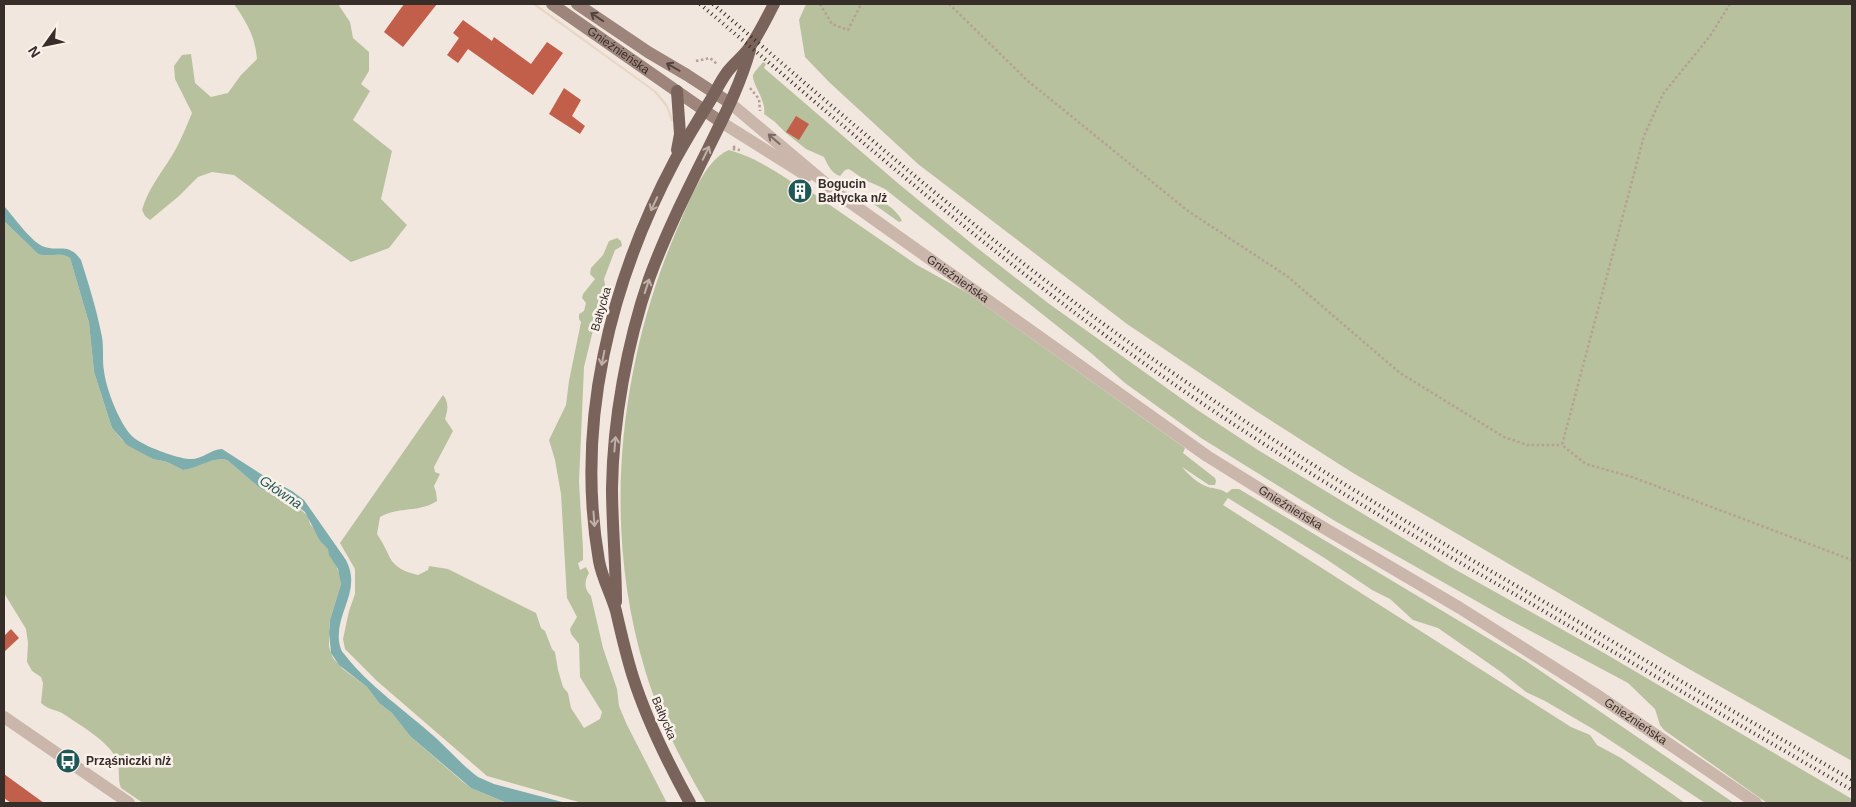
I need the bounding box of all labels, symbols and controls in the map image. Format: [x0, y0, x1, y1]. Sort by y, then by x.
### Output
one-way arrow [590, 12, 604, 23]
north arrow [20, 20, 70, 70]
street label: Gnieźnieńska [585, 24, 653, 77]
text: N [25, 43, 44, 61]
one-way arrow [667, 61, 681, 71]
one-way arrow [768, 133, 781, 144]
one-way arrow [702, 146, 711, 161]
place label: Bogucin Bałtycka n/ż [818, 177, 887, 205]
building icon: Bogucin Bałtycka n/ż [787, 178, 813, 204]
one-way arrow [649, 196, 659, 211]
street label: Gnieźnieńska [924, 252, 992, 306]
one-way arrow [643, 278, 653, 294]
street label: Bałtycka [588, 285, 614, 333]
one-way arrow [598, 349, 608, 365]
one-way arrow [610, 437, 620, 453]
water label: Główna [257, 472, 305, 512]
street label: Gnieźnieńska [1256, 483, 1325, 533]
one-way arrow [589, 511, 599, 527]
street label: Bałtycka [649, 694, 679, 742]
street label: Gnieźnieńska [1602, 695, 1670, 748]
bus stop icon: Prząśniczki n/ż [55, 748, 81, 774]
place label: Prząśniczki n/ż [86, 754, 171, 768]

